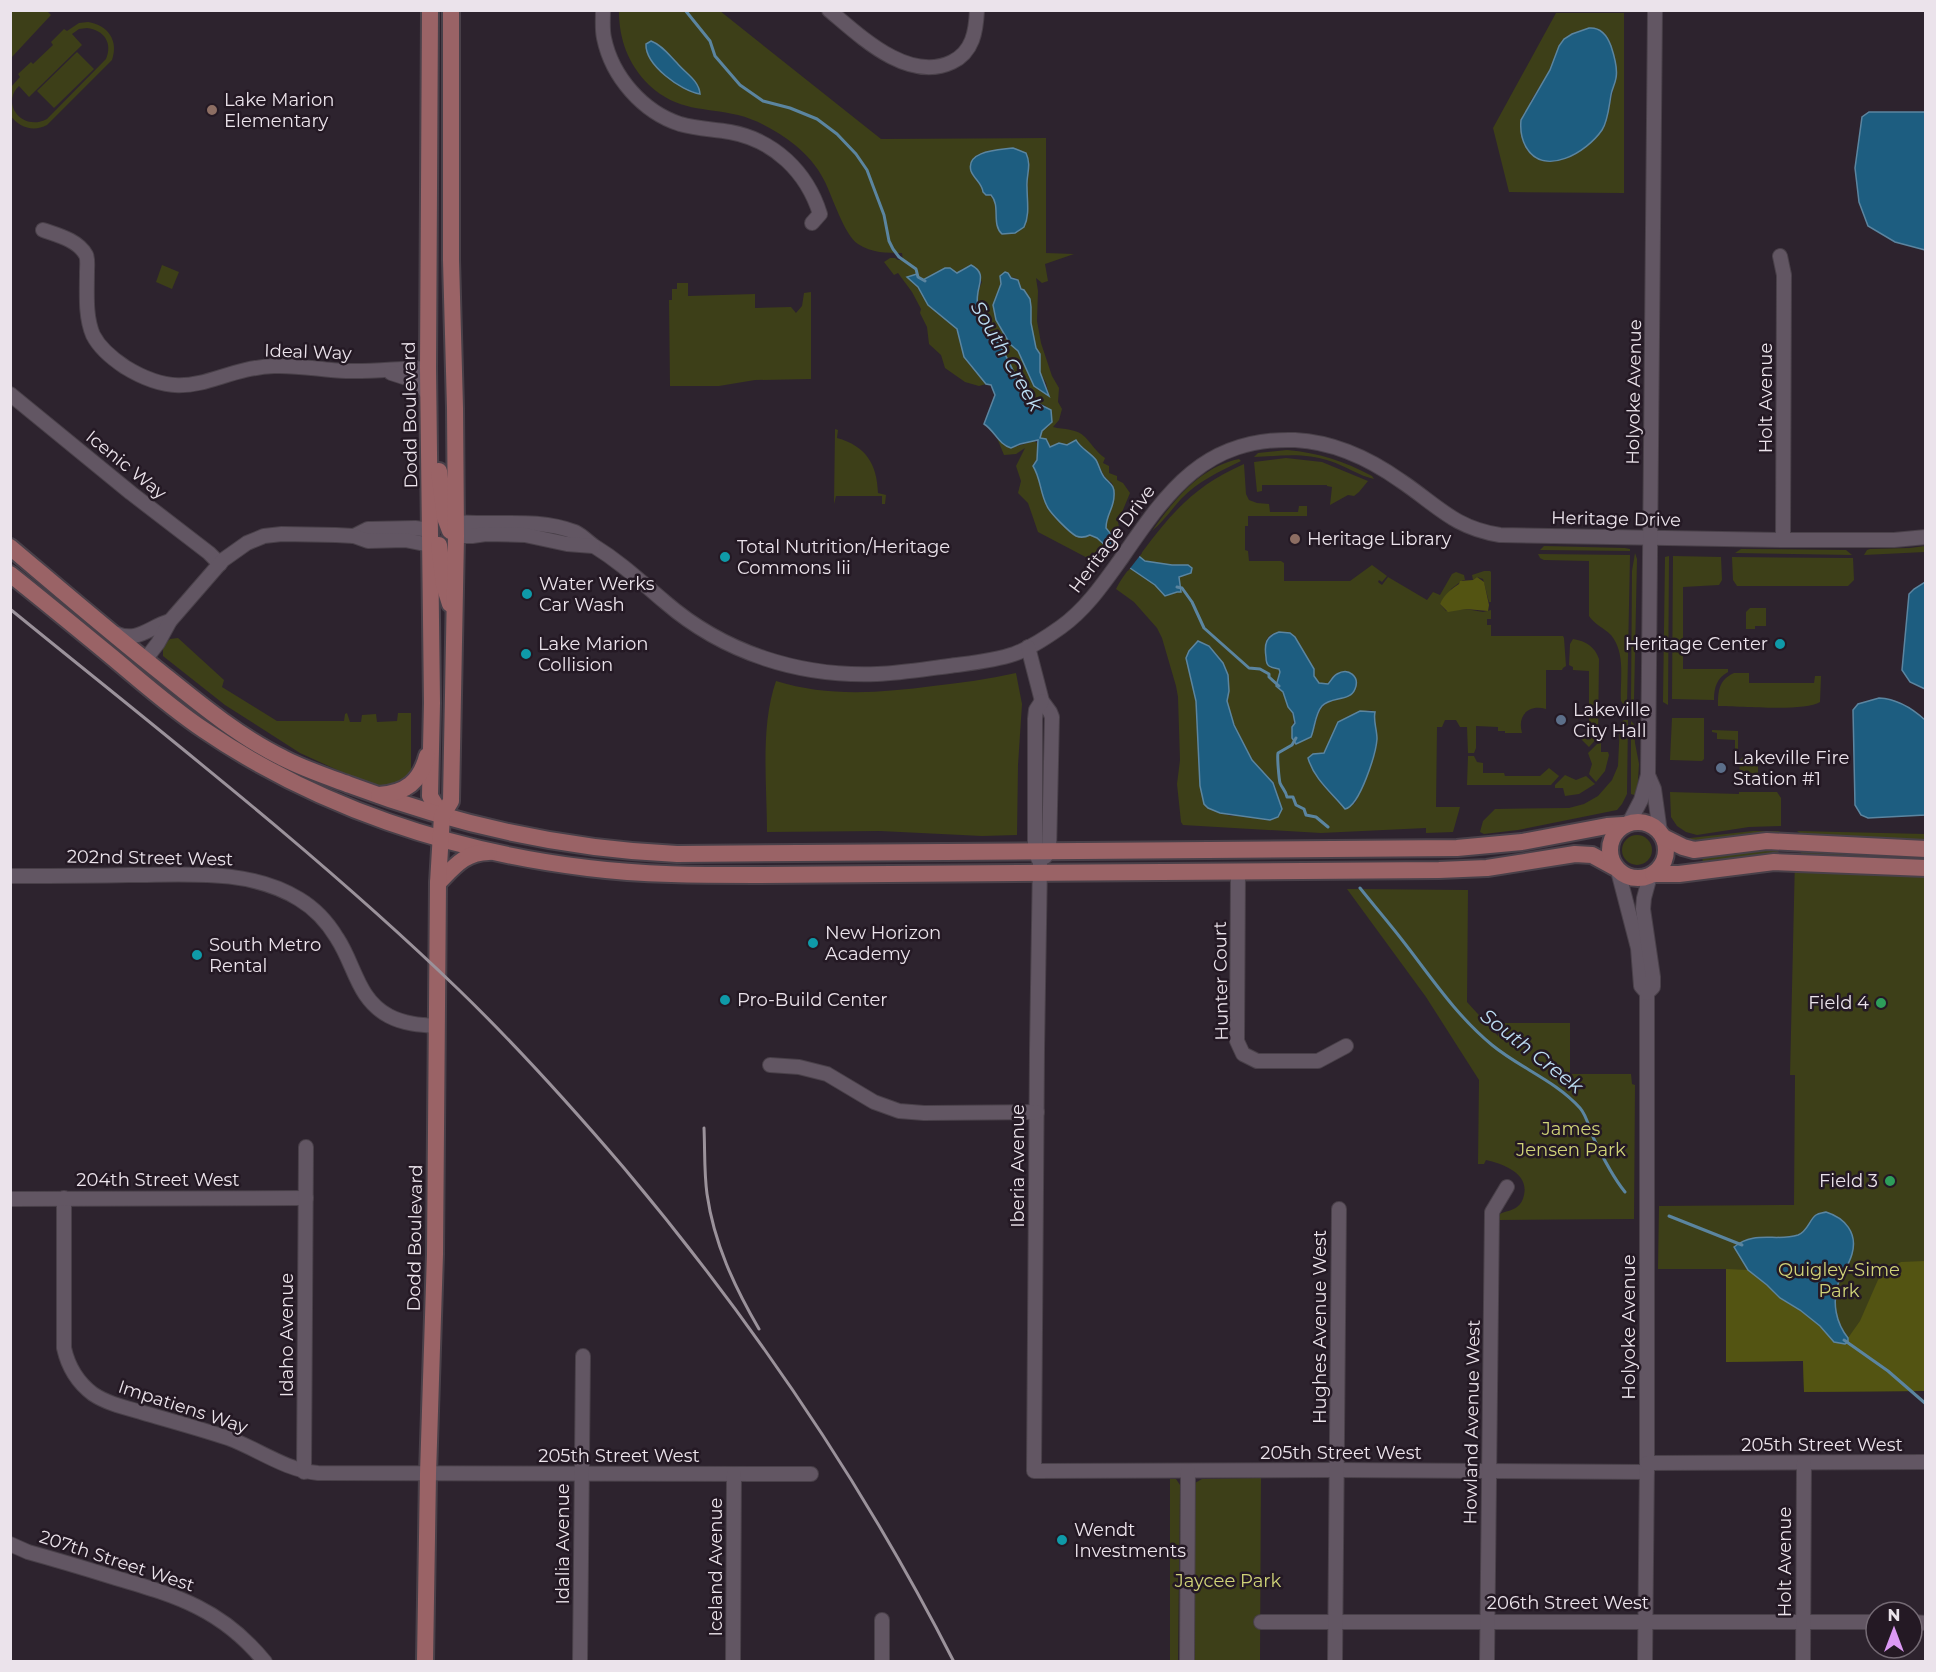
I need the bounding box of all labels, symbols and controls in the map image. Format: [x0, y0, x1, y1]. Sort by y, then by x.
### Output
place label: Lake Marion Elementary [224, 89, 334, 132]
marker: Lake Marion Elementary [205, 103, 219, 117]
water label: South Creek [966, 297, 1049, 416]
street label: Holyoke Avenue [1622, 319, 1646, 465]
street label: Ideal Way [264, 339, 352, 365]
street label: Dodd Boulevard [398, 341, 422, 489]
street label: Holt Avenue [1755, 343, 1777, 453]
street label: Icenic Way [81, 426, 171, 504]
street label: Heritage Drive [1064, 480, 1160, 597]
street label: Heritage Drive [1551, 507, 1681, 531]
place label: Heritage Library [1307, 528, 1452, 550]
marker: Heritage Library [1288, 532, 1302, 546]
place label: Total Nutrition/Heritage Commons Iii [737, 536, 950, 579]
marker: Total Nutrition/Heritage Commons Iii [718, 550, 732, 564]
place label: Water Werks Car Wash [539, 573, 655, 616]
marker: Water Werks Car Wash [520, 587, 534, 601]
place label: Lake Marion Collision [538, 633, 648, 676]
place label: Heritage Center [1625, 633, 1768, 655]
marker: Heritage Center [1773, 637, 1787, 651]
marker: Lake Marion Collision [519, 647, 533, 661]
place label: Lakeville City Hall [1573, 699, 1651, 742]
marker: Lakeville City Hall [1554, 713, 1568, 727]
place label: Lakeville Fire Station #1 [1733, 747, 1849, 790]
marker: Lakeville Fire Station #1 [1714, 761, 1728, 775]
street label: 202nd Street West [67, 846, 233, 870]
street label: Hunter Court [1209, 921, 1233, 1041]
place label: New Horizon Academy [825, 922, 941, 965]
place label: South Metro Rental [209, 934, 321, 977]
marker: New Horizon Academy [806, 936, 820, 950]
marker: South Metro Rental [190, 948, 204, 962]
place label: Pro-Build Center [737, 989, 888, 1011]
place label: Field 4 [1808, 992, 1869, 1014]
marker: Pro-Build Center [718, 993, 732, 1007]
marker: Field 4 [1874, 996, 1888, 1010]
water label: South Creek [1476, 1004, 1589, 1099]
street label: Iberia Avenue [1007, 1104, 1029, 1228]
park label: James Jensen Park [1515, 1118, 1626, 1161]
street label: Dodd Boulevard [403, 1164, 427, 1312]
street label: 204th Street West [76, 1169, 240, 1191]
place label: Field 3 [1819, 1170, 1878, 1192]
marker: Field 3 [1883, 1174, 1897, 1188]
street label: Hughes Avenue West [1309, 1230, 1331, 1424]
street label: Holyoke Avenue [1618, 1254, 1640, 1400]
park label: Quigley-Sime Park [1778, 1259, 1900, 1302]
street label: Idaho Avenue [276, 1273, 298, 1397]
street label: Howland Avenue West [1459, 1320, 1485, 1524]
street label: Impatiens Way [115, 1376, 251, 1438]
street label: 205th Street West [1741, 1434, 1903, 1456]
street label: 205th Street West [1260, 1442, 1422, 1464]
street label: 205th Street West [538, 1445, 700, 1467]
street label: Idalia Avenue [552, 1483, 574, 1605]
street label: Iceland Avenue [705, 1497, 727, 1636]
street label: Holt Avenue [1774, 1507, 1796, 1617]
place label: Wendt Investments [1074, 1519, 1186, 1562]
street label: 207th Street West [37, 1526, 197, 1596]
marker: Wendt Investments [1055, 1533, 1069, 1547]
park label: Jaycee Park [1174, 1570, 1281, 1592]
street label: 206th Street West [1487, 1592, 1649, 1614]
north arrow [1864, 1600, 1924, 1660]
text: N [1888, 1606, 1900, 1625]

